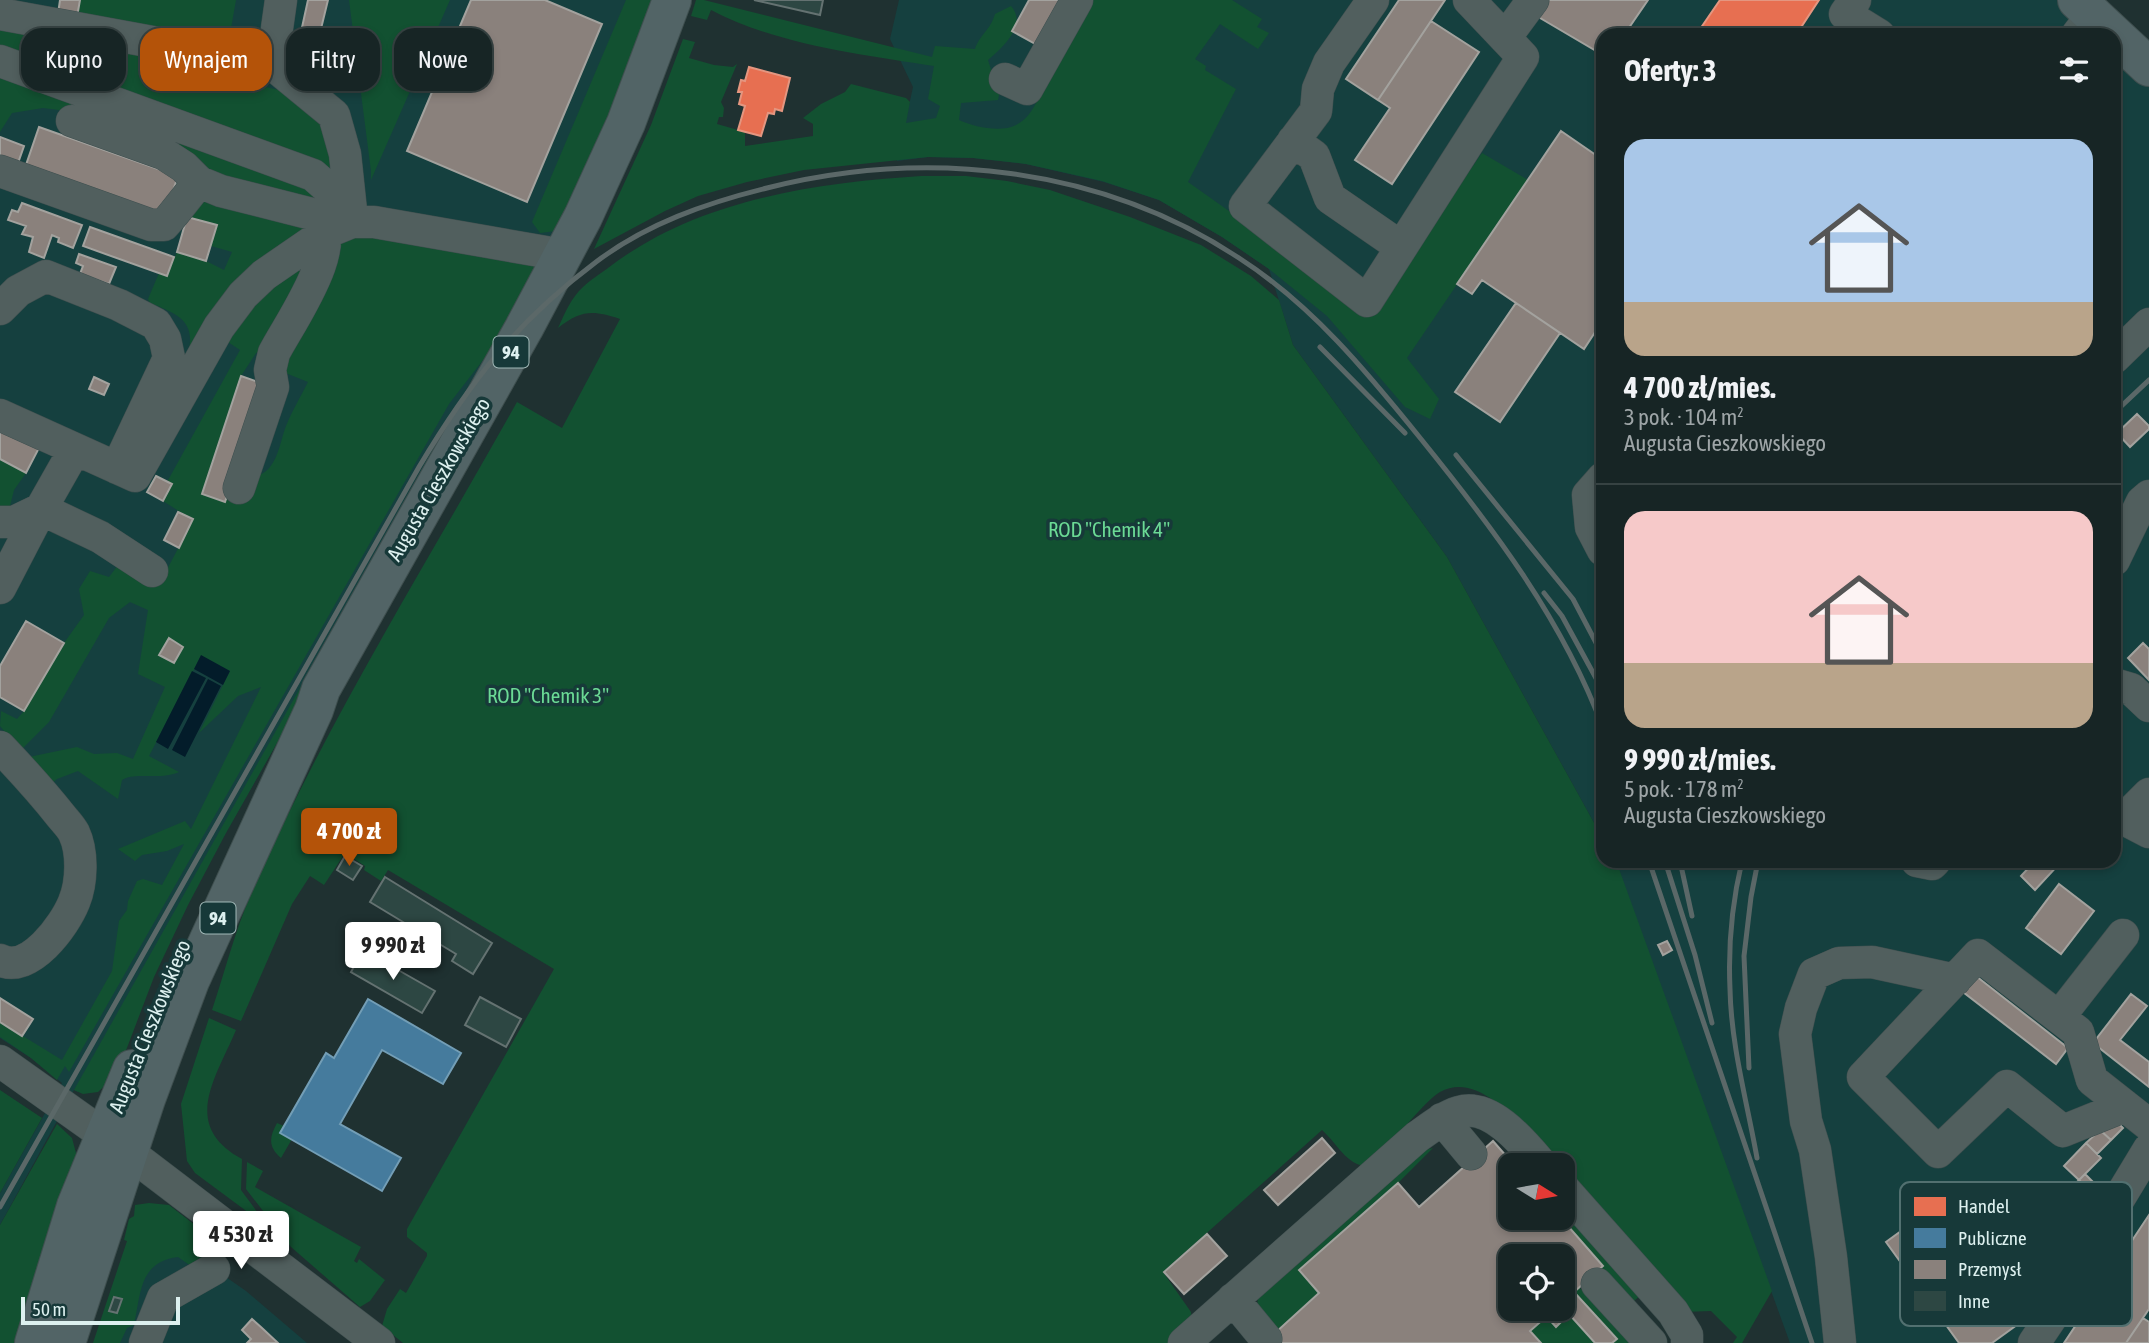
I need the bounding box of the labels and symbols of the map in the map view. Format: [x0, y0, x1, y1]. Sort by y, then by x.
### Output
road number: 94 [494, 336, 528, 368]
street label: Augusta Cieszkowskiego [382, 393, 494, 565]
park label: ROD "Chemik 4" [1048, 517, 1170, 541]
park label: ROD "Chemik 3" [487, 683, 609, 707]
pin: 4 700 zł [277, 808, 421, 868]
road number: 94 [200, 902, 235, 934]
pin: 9 990 zł [321, 922, 465, 982]
street label: Augusta Cieszkowskiego [103, 936, 195, 1116]
north arrow [1498, 1153, 1575, 1230]
legend [1900, 1182, 2132, 1326]
text: Handel [1958, 1195, 2010, 1217]
pin: 4 530 zł [169, 1212, 313, 1271]
text: Publiczne [1958, 1227, 2027, 1249]
text: Przemysł [1958, 1258, 2021, 1280]
text: Inne [1958, 1290, 1990, 1312]
scale bar [21, 1294, 180, 1326]

